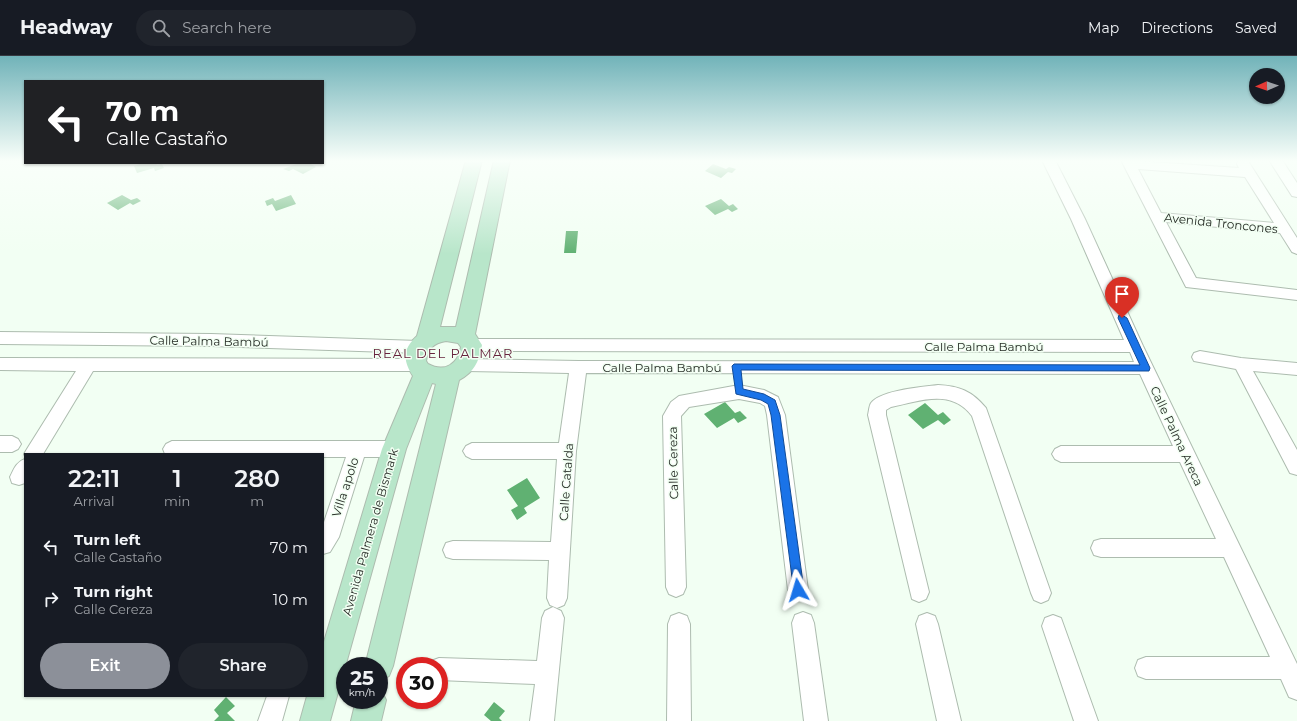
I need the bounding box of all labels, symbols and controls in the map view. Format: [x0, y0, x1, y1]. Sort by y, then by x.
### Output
search box [136, 10, 416, 46]
text: Headway [20, 16, 112, 39]
icon: search [150, 17, 172, 39]
text: Search here [182, 18, 272, 37]
text: Map [1088, 19, 1119, 37]
text: Directions [1141, 19, 1213, 37]
text: Saved [1235, 19, 1277, 37]
north arrow [1249, 68, 1285, 104]
map controls [1249, 68, 1285, 104]
text: 70 m [106, 94, 179, 128]
icon: left [40, 96, 92, 148]
text: Calle Castaño [106, 128, 228, 150]
street label: Avenida Troncones [1164, 210, 1279, 236]
pin [1105, 277, 1139, 318]
icon: arrive [1111, 283, 1133, 305]
street label: Calle Palma Bambú [149, 332, 269, 350]
street label: Calle Palma Bambú [924, 339, 1044, 354]
district label: REAL DEL PALMAR [373, 345, 513, 361]
street label: Calle Palma Bambú [602, 360, 722, 375]
street label: Calle Palma Areca [1147, 384, 1207, 488]
street label: Calle Cereza [665, 426, 681, 500]
street label: Calle Catalda [556, 443, 576, 521]
street label: Avenida Palmera de Bismark [339, 446, 401, 617]
street label: Villa apolo [328, 455, 362, 519]
text: 22:11 [68, 464, 120, 493]
text: 1 [173, 464, 182, 493]
text: 280 [234, 464, 280, 493]
text: Arrival [74, 493, 115, 509]
text: min [164, 493, 190, 509]
text: m [250, 493, 264, 509]
text: Turn left [74, 530, 141, 549]
icon: left [40, 536, 62, 558]
text: 70 m [270, 538, 308, 557]
text: Calle Castaño [74, 549, 162, 565]
position arrow [777, 569, 819, 611]
text: Turn right [74, 582, 153, 601]
icon: right [40, 588, 62, 610]
text: 10 m [273, 590, 308, 609]
text: Calle Cereza [74, 601, 153, 617]
button: Exit [40, 643, 170, 689]
button: Share [178, 643, 308, 689]
speed limit sign: 30 [396, 657, 448, 709]
text: 25 [350, 666, 374, 690]
text: km/h [349, 686, 375, 699]

